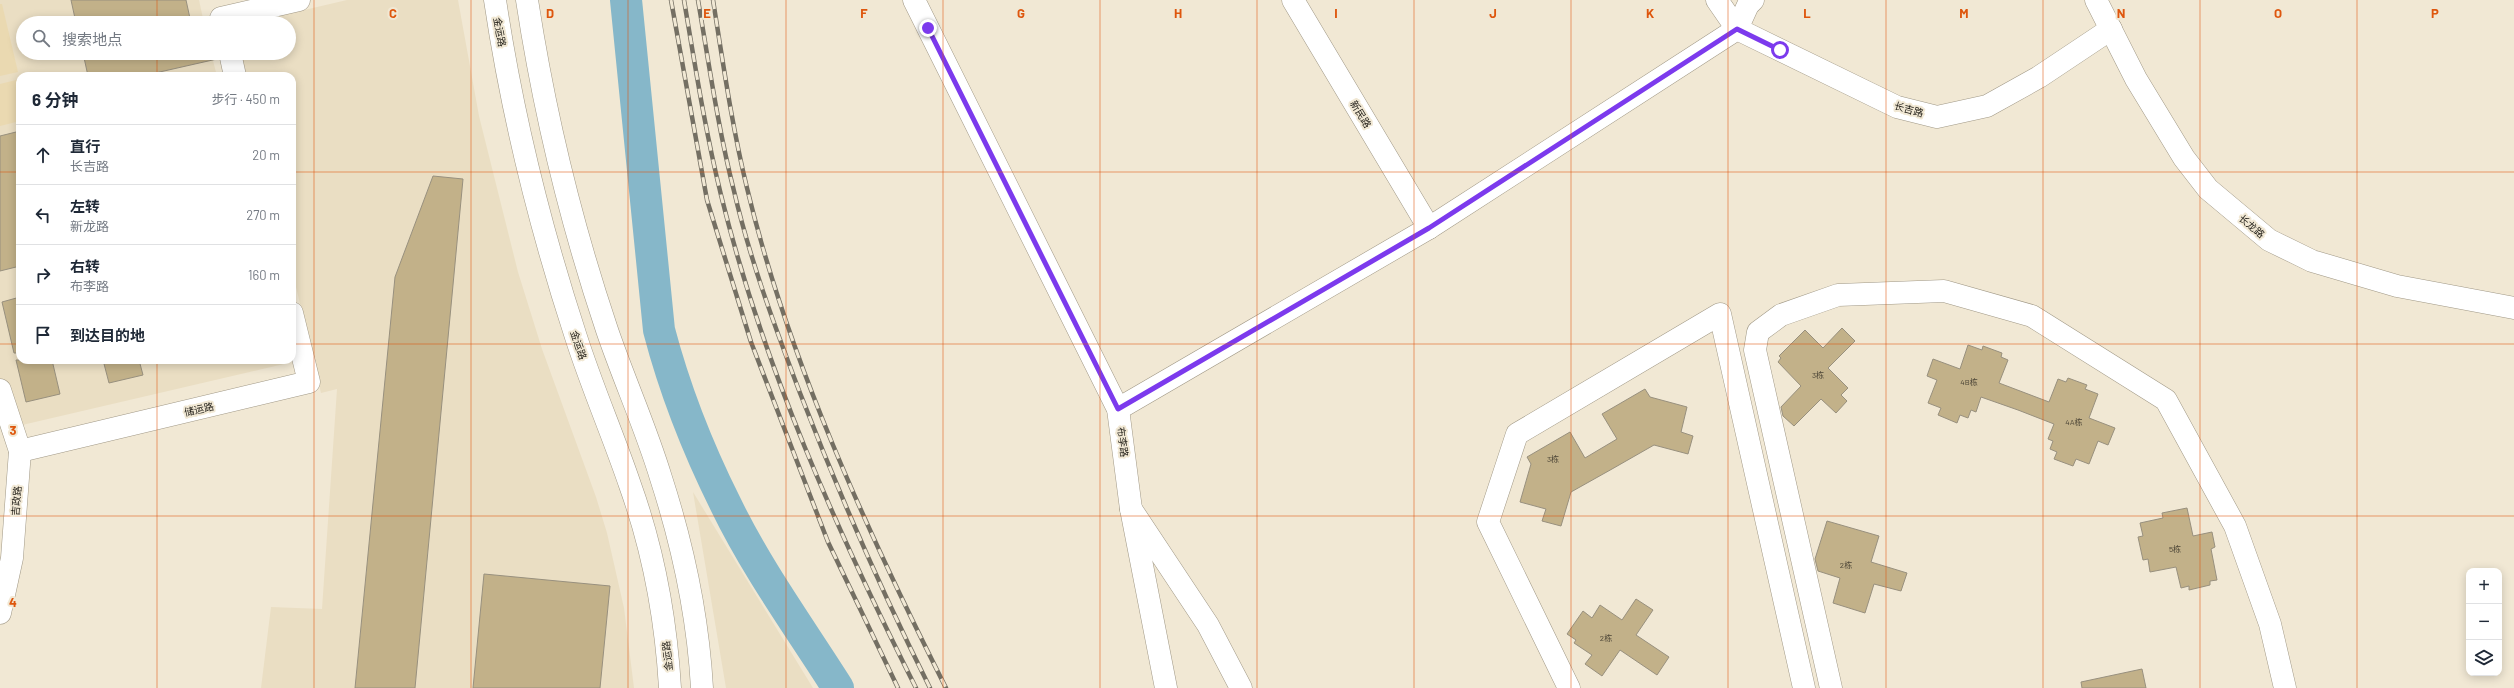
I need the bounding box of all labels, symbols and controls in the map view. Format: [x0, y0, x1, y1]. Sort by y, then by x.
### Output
text: C [389, 5, 397, 21]
text: D [546, 5, 554, 21]
text: E [703, 5, 711, 21]
text: F [860, 5, 868, 21]
text: G [1017, 5, 1025, 21]
text: H [1174, 5, 1182, 21]
text: I [1334, 5, 1338, 21]
text: J [1489, 5, 1497, 21]
text: K [1646, 5, 1654, 21]
text: L [1803, 5, 1811, 21]
text: M [1959, 5, 1969, 21]
text: N [2117, 5, 2125, 21]
text: O [2274, 5, 2282, 21]
text: P [2431, 5, 2439, 21]
search box [16, 16, 296, 60]
street label: 金运路 [491, 16, 509, 48]
route end [919, 19, 937, 37]
icon: search [30, 27, 52, 49]
text: 搜索地点 [62, 30, 122, 48]
route start [1771, 41, 1789, 59]
text: 6 分钟 [32, 89, 79, 109]
text: 步行 · 450 m [212, 91, 280, 107]
street label: 新民路 [1348, 98, 1374, 130]
street label: 长吉路 [1893, 99, 1925, 119]
text: 直行 [70, 137, 100, 155]
icon: ahead [32, 144, 54, 166]
text: 20 m [252, 147, 280, 163]
text: 长吉路 [70, 158, 109, 174]
text: 左转 [70, 197, 100, 215]
icon: left [32, 204, 54, 226]
text: 270 m [246, 207, 280, 223]
street label: 长龙路 [2237, 212, 2267, 240]
text: 新龙路 [70, 218, 109, 234]
text: 右转 [70, 257, 100, 275]
icon: right [32, 264, 54, 286]
text: 160 m [248, 267, 280, 283]
text: 布李路 [70, 278, 109, 294]
icon: arrive [32, 324, 54, 346]
text: 到达目的地 [70, 326, 145, 344]
street label: 金运路 [568, 329, 590, 361]
house number: 3栋 [1812, 370, 1824, 380]
house number: 4B栋 [1960, 377, 1978, 387]
street label: 储运路 [183, 400, 215, 418]
house number: 4A栋 [2065, 417, 2083, 427]
text: 3 [9, 422, 17, 438]
street label: 布李路 [1115, 426, 1131, 458]
house number: 3栋 [1547, 454, 1559, 464]
street label: 吉政路 [9, 486, 23, 516]
house number: 5栋 [2169, 544, 2181, 554]
house number: 2栋 [1840, 560, 1852, 570]
map controls [2466, 568, 2502, 676]
button: + [2466, 568, 2502, 604]
text: 4 [9, 594, 17, 610]
button: − [2466, 604, 2502, 640]
house number: 2栋 [1600, 633, 1612, 643]
street label: 金运路 [659, 640, 675, 672]
button: layers [2466, 640, 2502, 676]

